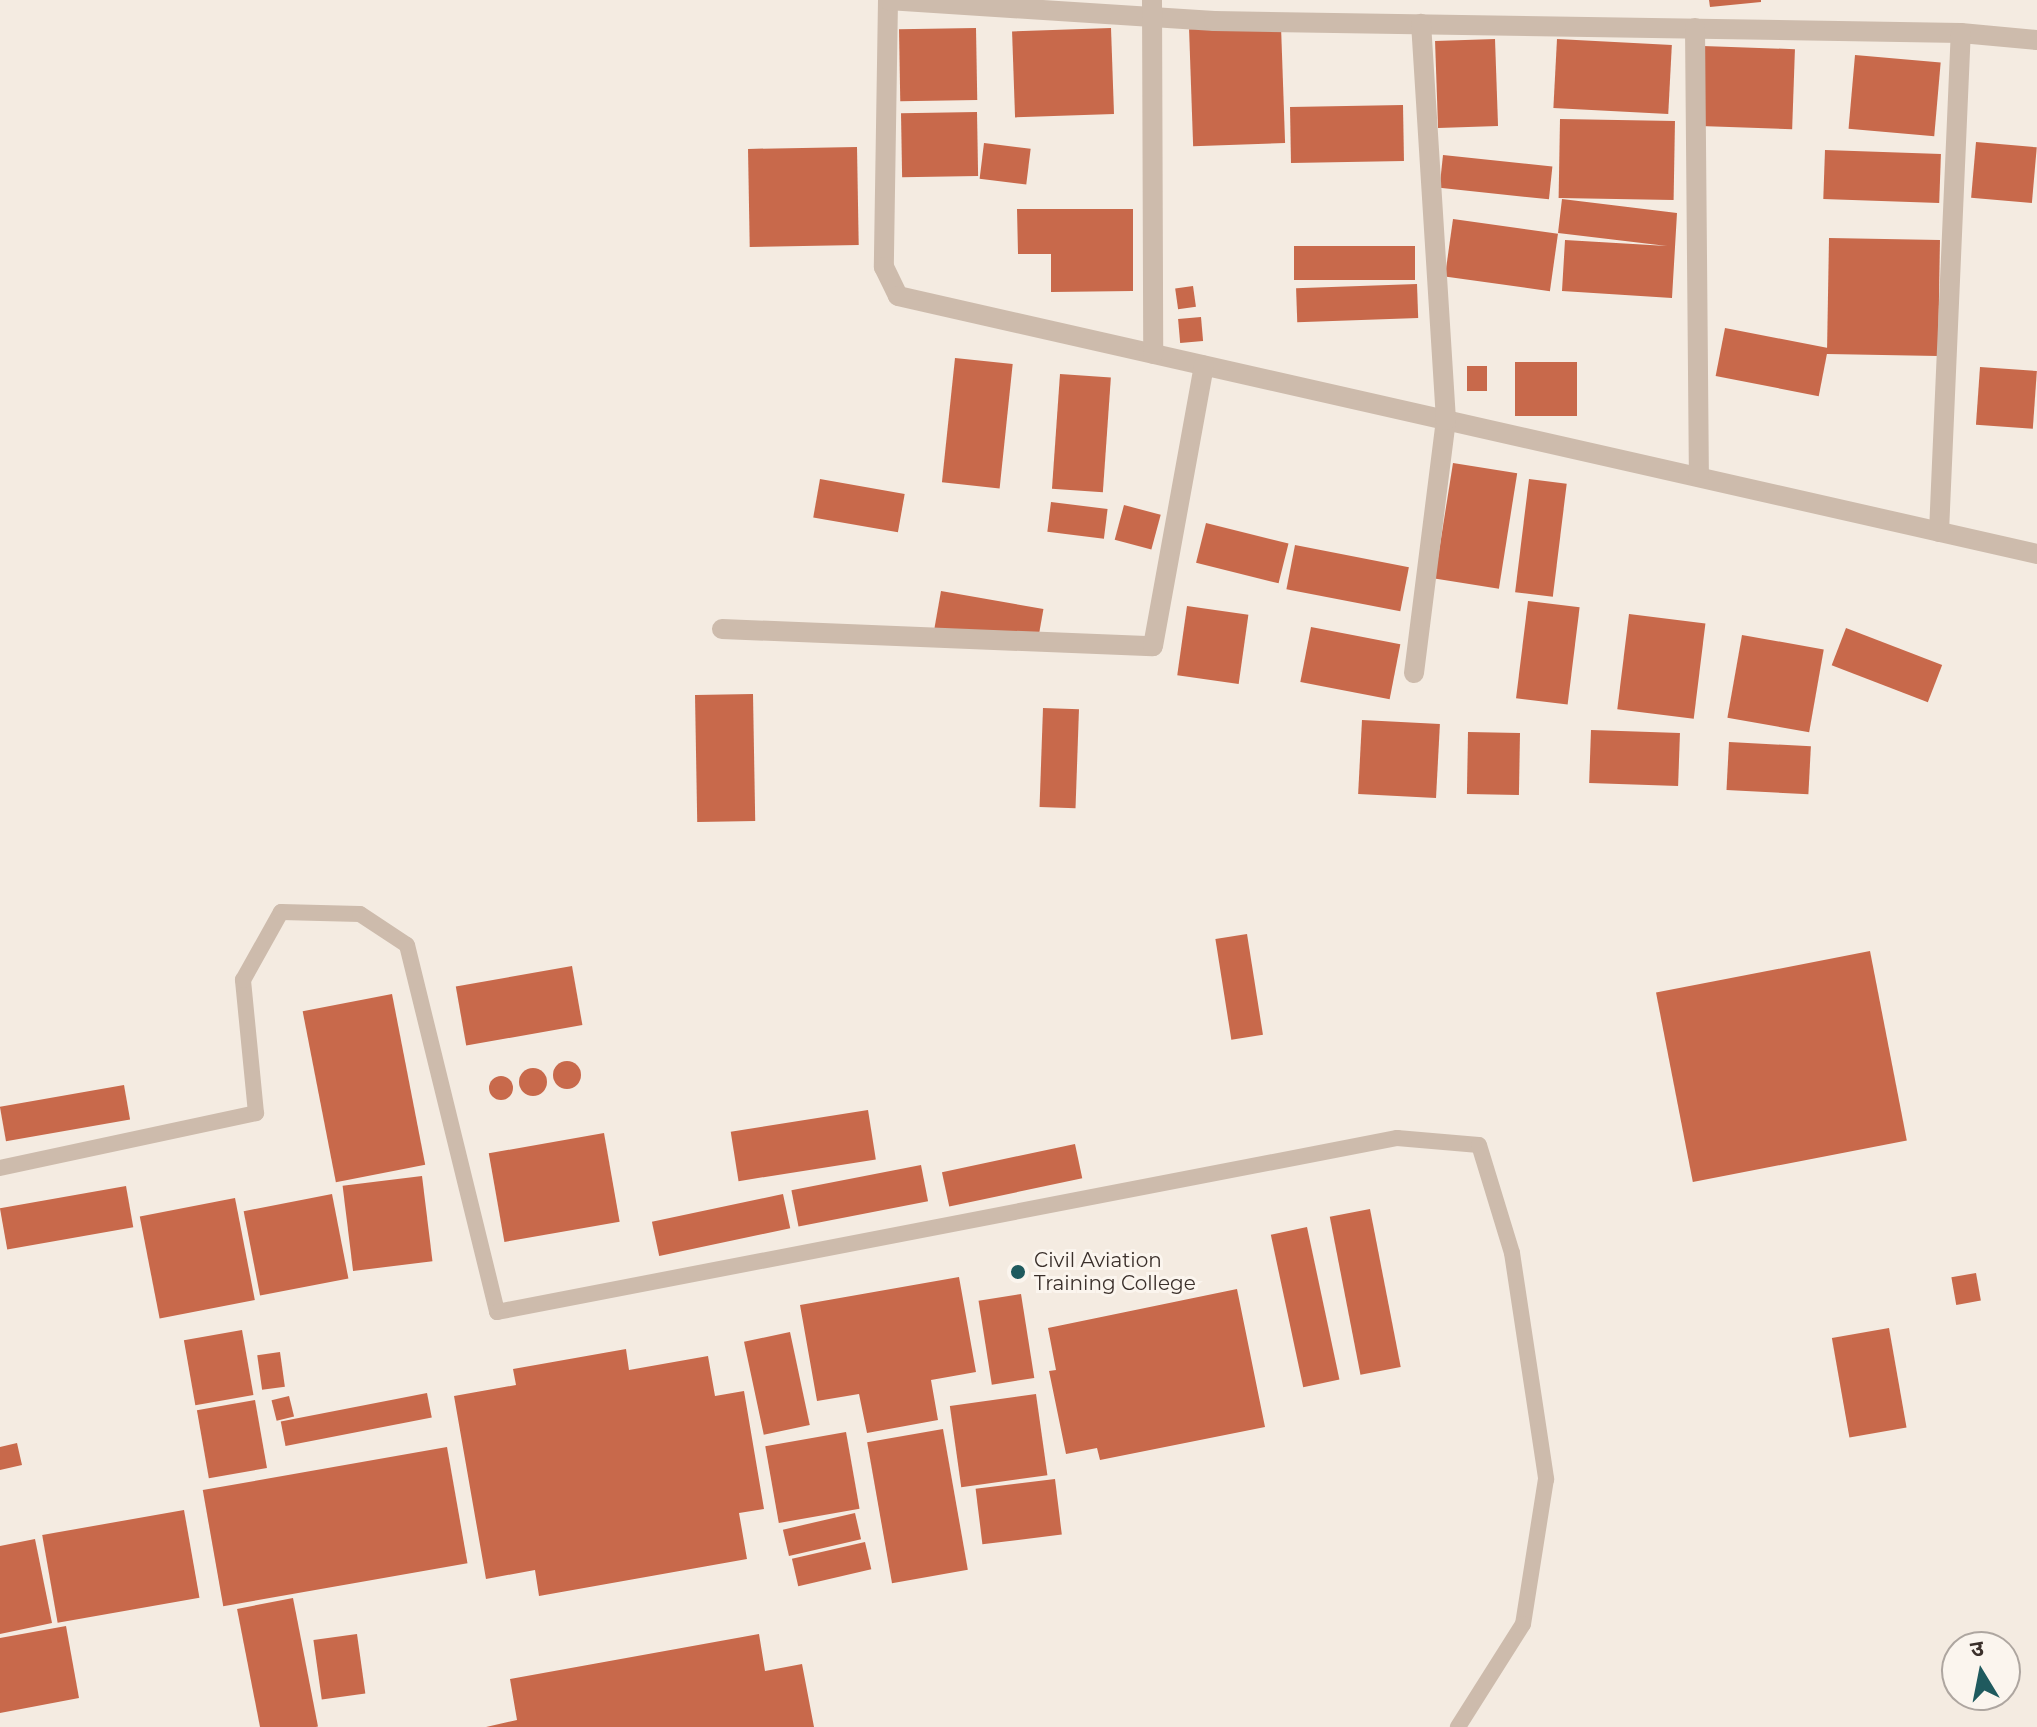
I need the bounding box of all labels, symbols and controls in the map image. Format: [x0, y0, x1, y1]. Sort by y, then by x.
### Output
place label: Civil Aviation Training College [1034, 1248, 1196, 1295]
marker: Civil Aviation Training College [1009, 1263, 1027, 1281]
north arrow [1941, 1631, 2021, 1711]
text: उ [1968, 1634, 1986, 1663]

